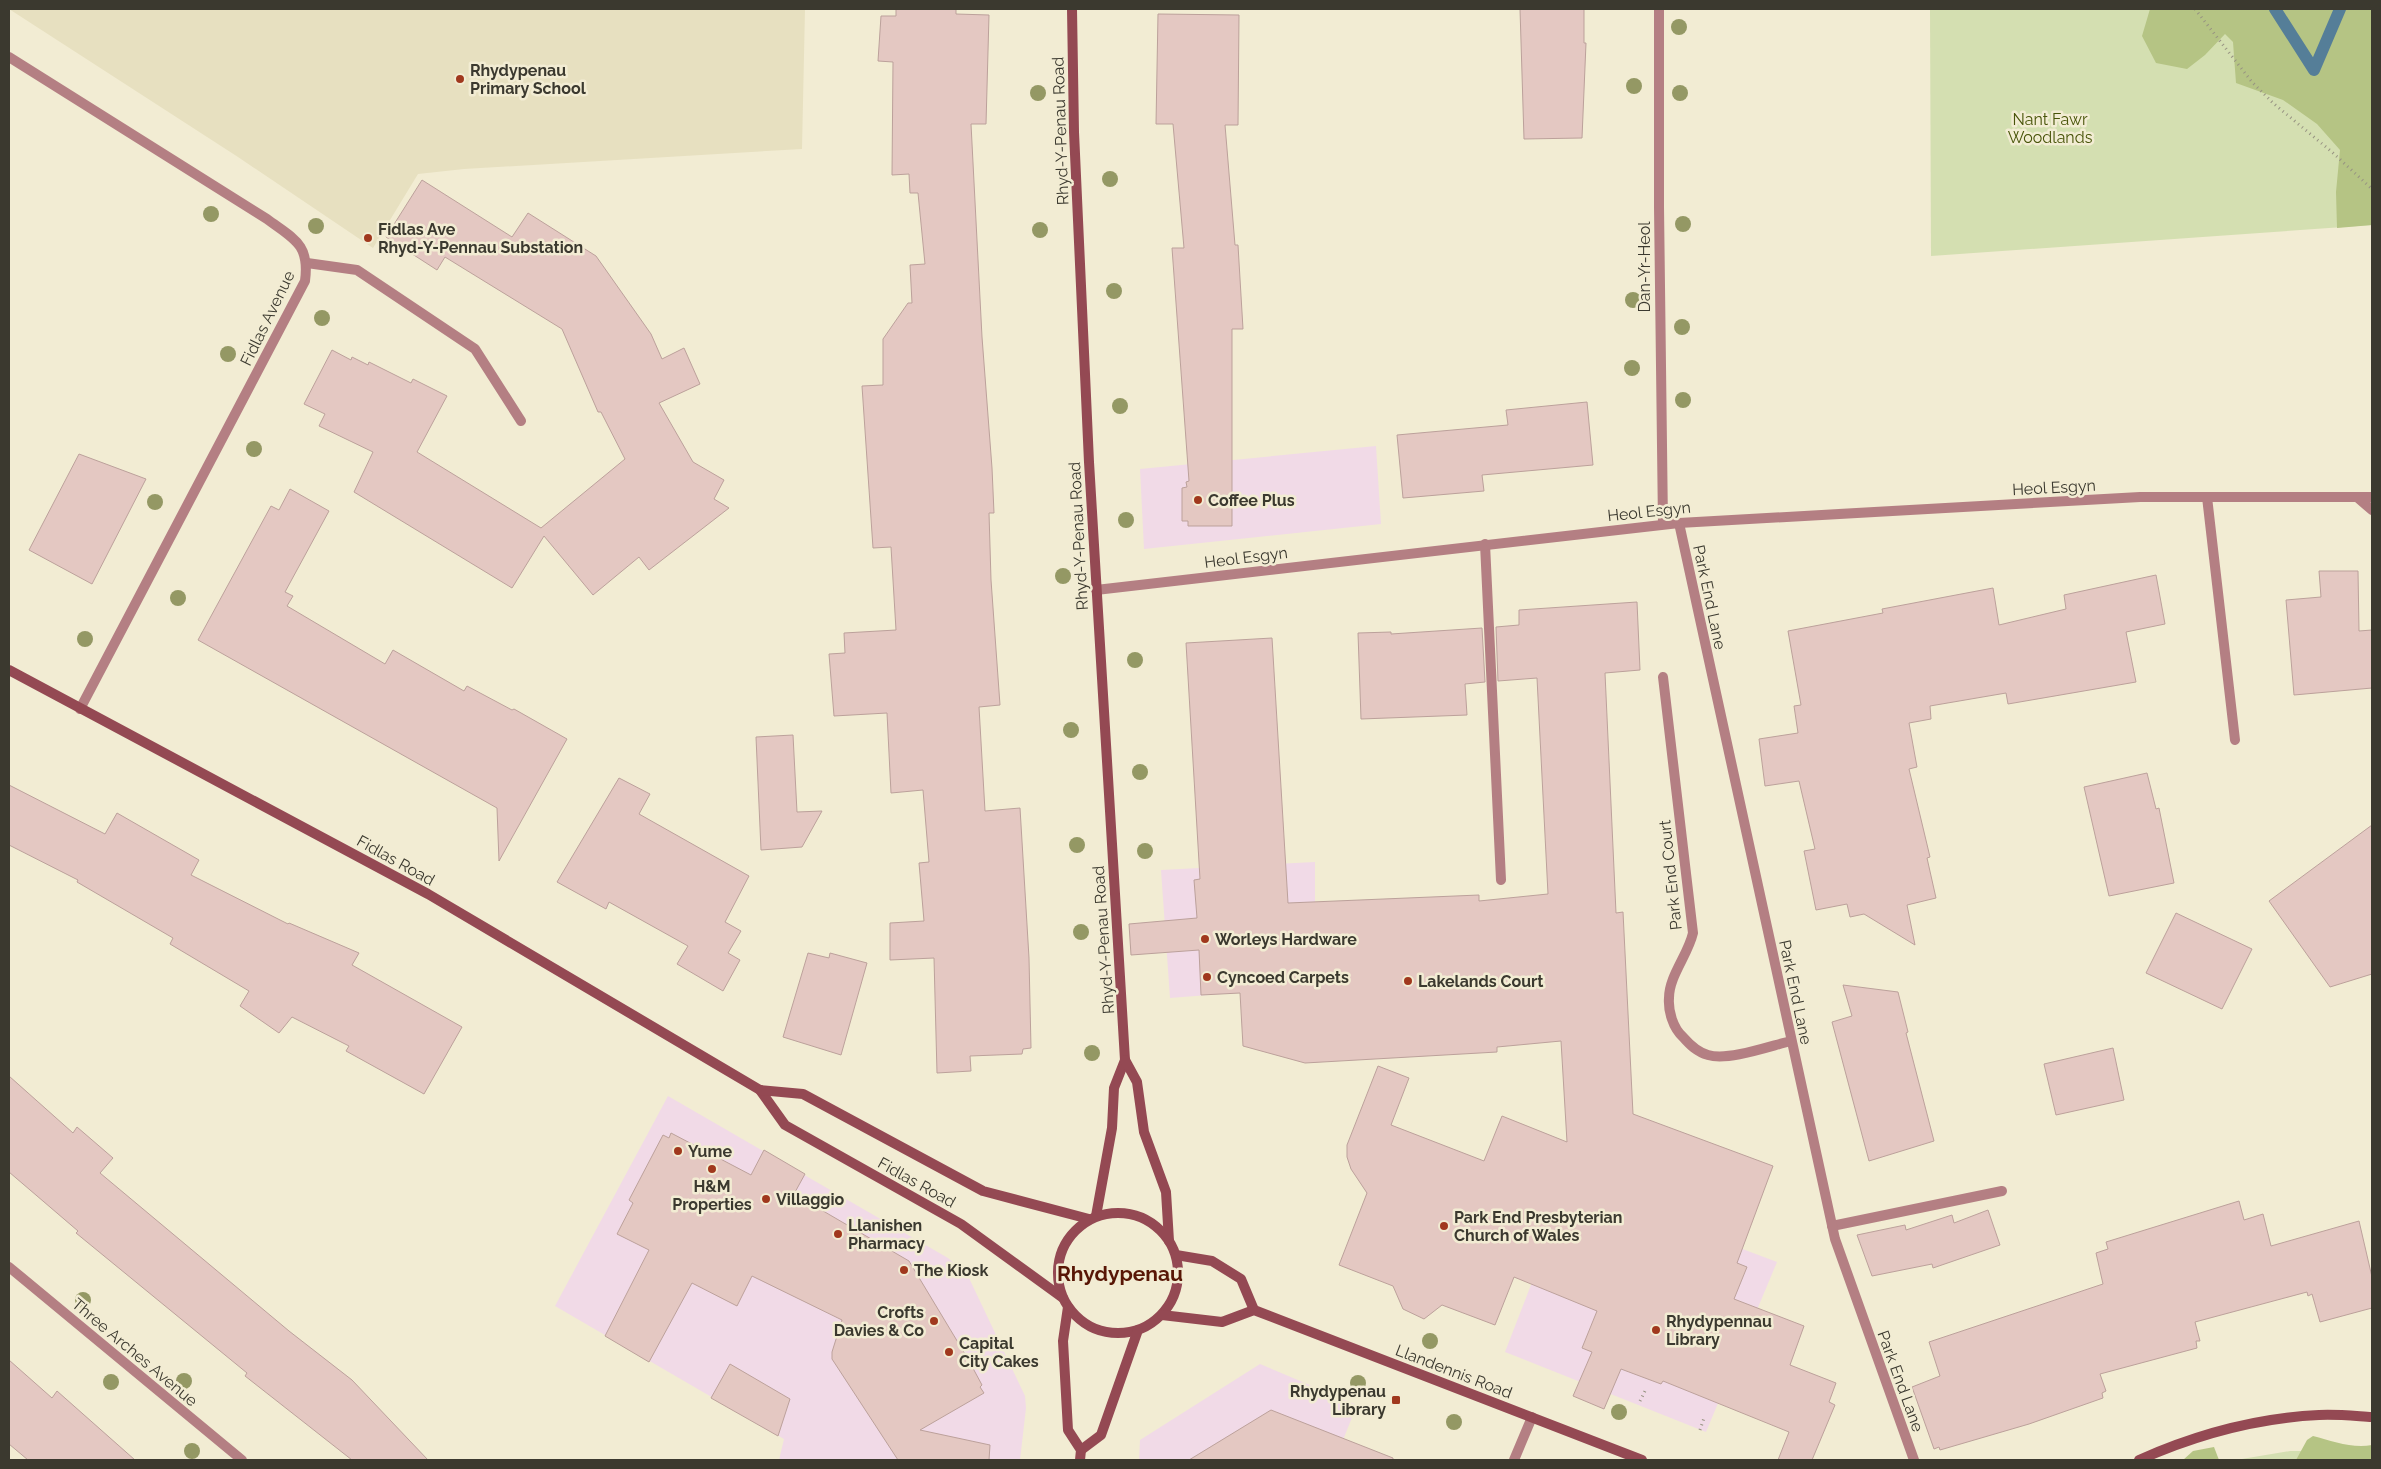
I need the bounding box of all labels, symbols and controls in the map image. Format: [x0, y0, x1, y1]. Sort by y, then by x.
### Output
street label: Rhyd-Y-Penau Road [1048, 56, 1073, 206]
place label: Rhydypenau Primary School [470, 61, 587, 98]
marker: Rhydypenau Primary School [454, 73, 466, 85]
park label: Nant Fawr Woodlands [2008, 110, 2093, 147]
place label: Fidlas Ave Rhyd-Y-Pennau Substation [378, 220, 583, 257]
street label: Dan-Yr-Heol [1635, 221, 1654, 313]
marker: Fidlas Ave Rhyd-Y-Pennau Substation [362, 232, 374, 244]
street label: Fidlas Avenue [236, 268, 299, 369]
street label: Rhyd-Y-Penau Road [1065, 461, 1092, 611]
street label: Heol Esgyn [2012, 476, 2096, 499]
place label: Coffee Plus [1208, 491, 1295, 510]
marker: Coffee Plus [1192, 494, 1204, 506]
street label: Heol Esgyn [1606, 498, 1692, 525]
street label: Heol Esgyn [1203, 543, 1289, 572]
street label: Park End Lane [1689, 543, 1730, 651]
street label: Park End Court [1655, 818, 1686, 931]
street label: Fidlas Road [353, 831, 438, 890]
street label: Rhyd-Y-Penau Road [1089, 865, 1118, 1015]
place label: Worleys Hardware [1215, 930, 1357, 949]
marker: Worleys Hardware [1199, 933, 1211, 945]
street label: Park End Lane [1775, 938, 1816, 1046]
place label: Cyncoed Carpets [1217, 968, 1349, 987]
marker: Cyncoed Carpets [1201, 971, 1213, 983]
place label: Lakelands Court [1418, 972, 1543, 991]
marker: Lakelands Court [1402, 975, 1414, 987]
place label: Yume [688, 1142, 732, 1161]
marker: Yume [672, 1145, 684, 1157]
street label: Fidlas Road [874, 1153, 959, 1212]
marker: H&M Properties [706, 1163, 718, 1175]
place label: H&M Properties [672, 1177, 752, 1214]
place label: Villaggio [776, 1190, 845, 1209]
marker: Villaggio [760, 1193, 772, 1205]
place label: Park End Presbyterian Church of Wales [1454, 1208, 1622, 1245]
place label: Llanishen Pharmacy [848, 1216, 925, 1253]
marker: Park End Presbyterian Church of Wales [1438, 1220, 1450, 1232]
marker: Llanishen Pharmacy [832, 1228, 844, 1240]
place label: The Kiosk [914, 1261, 988, 1280]
district label: Rhydypenau [1057, 1261, 1183, 1286]
marker: The Kiosk [898, 1264, 910, 1276]
street label: Three Arches Avenue [68, 1294, 201, 1410]
place label: Crofts Davies & Co [834, 1303, 924, 1340]
place label: Rhydypennau Library [1666, 1312, 1772, 1349]
marker: Crofts Davies & Co [928, 1315, 940, 1327]
marker: Rhydypennau Library [1650, 1324, 1662, 1336]
street label: Park End Lane [1873, 1328, 1928, 1434]
place label: Capital City Cakes [959, 1334, 1039, 1371]
street label: Llandennis Road [1393, 1340, 1515, 1402]
marker: Capital City Cakes [943, 1346, 955, 1358]
place label: Rhydypenau Library [1290, 1382, 1386, 1419]
marker: Rhydypenau Library [1390, 1394, 1402, 1406]

